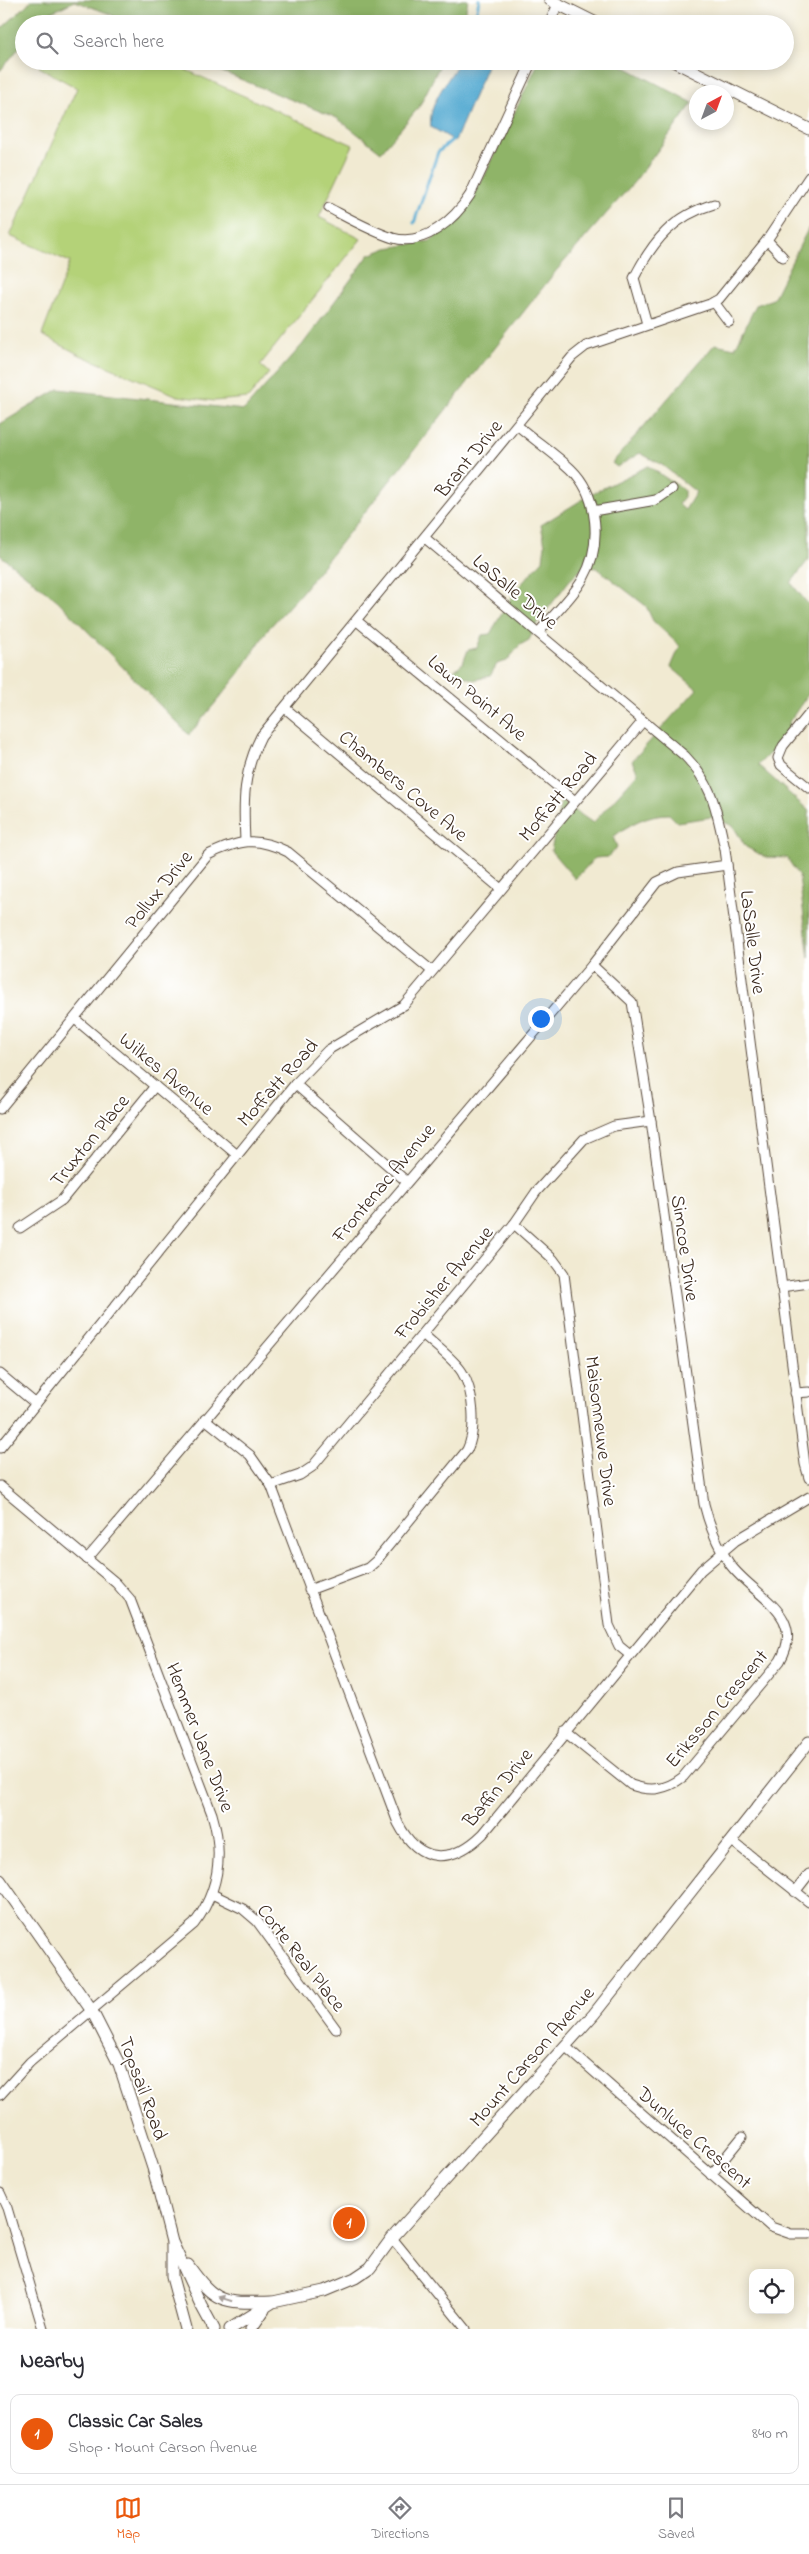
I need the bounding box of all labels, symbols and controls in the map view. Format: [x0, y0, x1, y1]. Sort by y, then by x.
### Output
search box [15, 15, 794, 70]
icon: search [33, 29, 61, 57]
text: Search here [73, 29, 164, 56]
north arrow [689, 85, 734, 130]
street label: Brant Drive [429, 414, 511, 506]
street label: LaSalle Drive [465, 548, 564, 638]
street label: Lawn Point Ave [420, 649, 532, 749]
street label: Chambers Cove Ave [331, 724, 473, 850]
street label: Moffatt Road [513, 746, 605, 849]
street label: Pollux Drive [119, 845, 201, 936]
street label: LaSalle Drive [731, 889, 772, 996]
your location [528, 1006, 554, 1032]
street label: Wilkes Avenue [112, 1026, 219, 1123]
street label: Moffatt Road [231, 1033, 326, 1134]
street label: Truxton Place [44, 1089, 138, 1194]
street label: Frontenac Avenue [326, 1118, 444, 1250]
street label: Simcoe Drive [662, 1193, 705, 1303]
street label: Frobisher Avenue [388, 1220, 501, 1348]
street label: Maisonneuve Drive [576, 1354, 623, 1508]
street label: Eriksson Crescent [660, 1644, 776, 1775]
street label: Hemmer Jane Drive [157, 1659, 241, 1817]
street label: Baffin Drive [456, 1742, 541, 1836]
street label: Corte Real Place [249, 1898, 351, 2019]
street label: Mount Carson Avenue [463, 1981, 602, 2135]
street label: Topsail Road [109, 2033, 174, 2145]
street label: Dunluce Crescent [629, 2080, 758, 2197]
pin: 1 [333, 2204, 365, 2242]
map controls [749, 2269, 794, 2314]
button: locate [749, 2269, 794, 2314]
one-way arrow [217, 2295, 232, 2303]
text: Nearby [20, 2347, 84, 2377]
text: Classic Car Sales [68, 2409, 203, 2436]
text: 1 [34, 2422, 40, 2446]
text: 840 m [752, 2422, 788, 2446]
text: Shop · Mount Carson Avenue [68, 2436, 257, 2460]
tab: Map [114, 2494, 142, 2545]
tab: Directions [371, 2494, 429, 2545]
tab: Saved [658, 2494, 695, 2545]

